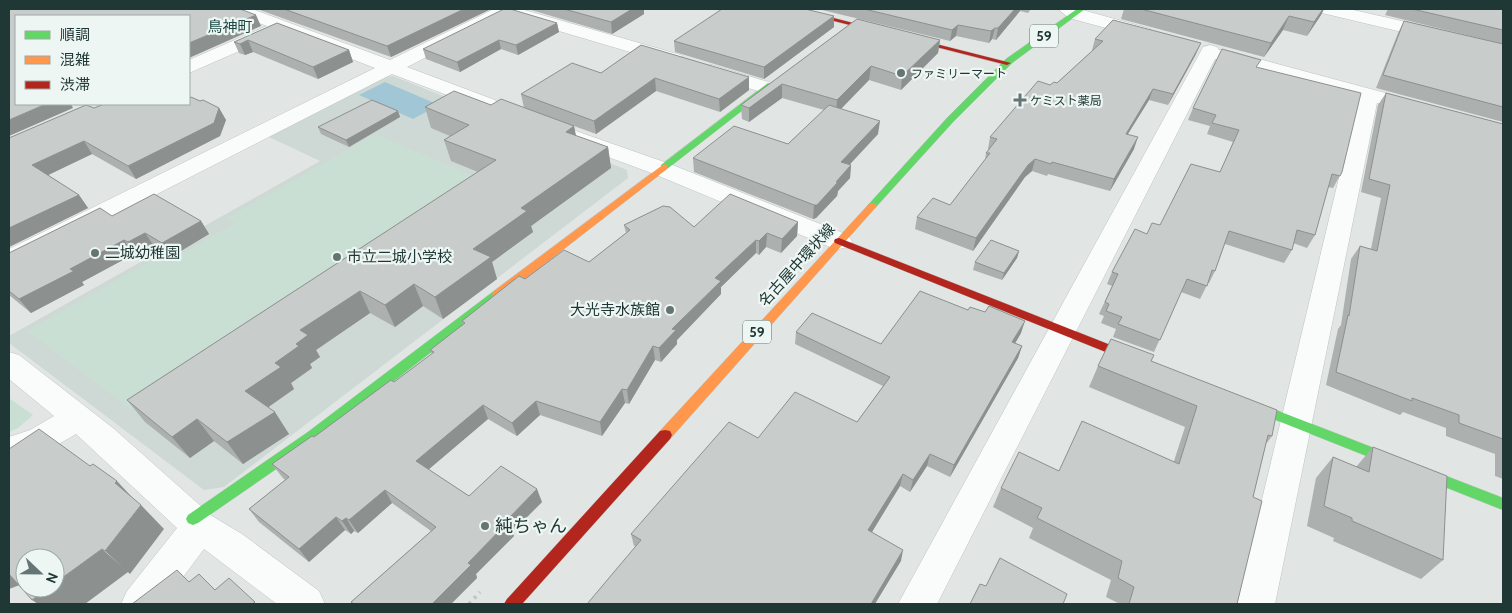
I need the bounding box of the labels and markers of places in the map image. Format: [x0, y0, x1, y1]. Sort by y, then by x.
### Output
place label: ファミリーマート [911, 66, 1007, 81]
marker: ファミリーマート [895, 67, 907, 79]
place label: ケミスト薬局 [1030, 93, 1102, 108]
marker: ケミスト薬局 [1014, 94, 1026, 106]
place label: 二城幼稚園 [105, 244, 180, 262]
marker: 二城幼稚園 [89, 247, 101, 259]
place label: 市立二城小学校 [347, 248, 452, 266]
marker: 市立二城小学校 [331, 251, 343, 263]
place label: 大光寺水族館 [570, 301, 660, 319]
marker: 大光寺水族館 [664, 304, 676, 316]
place label: 純ちゃん [495, 515, 567, 537]
marker: 純ちゃん [479, 520, 491, 532]

